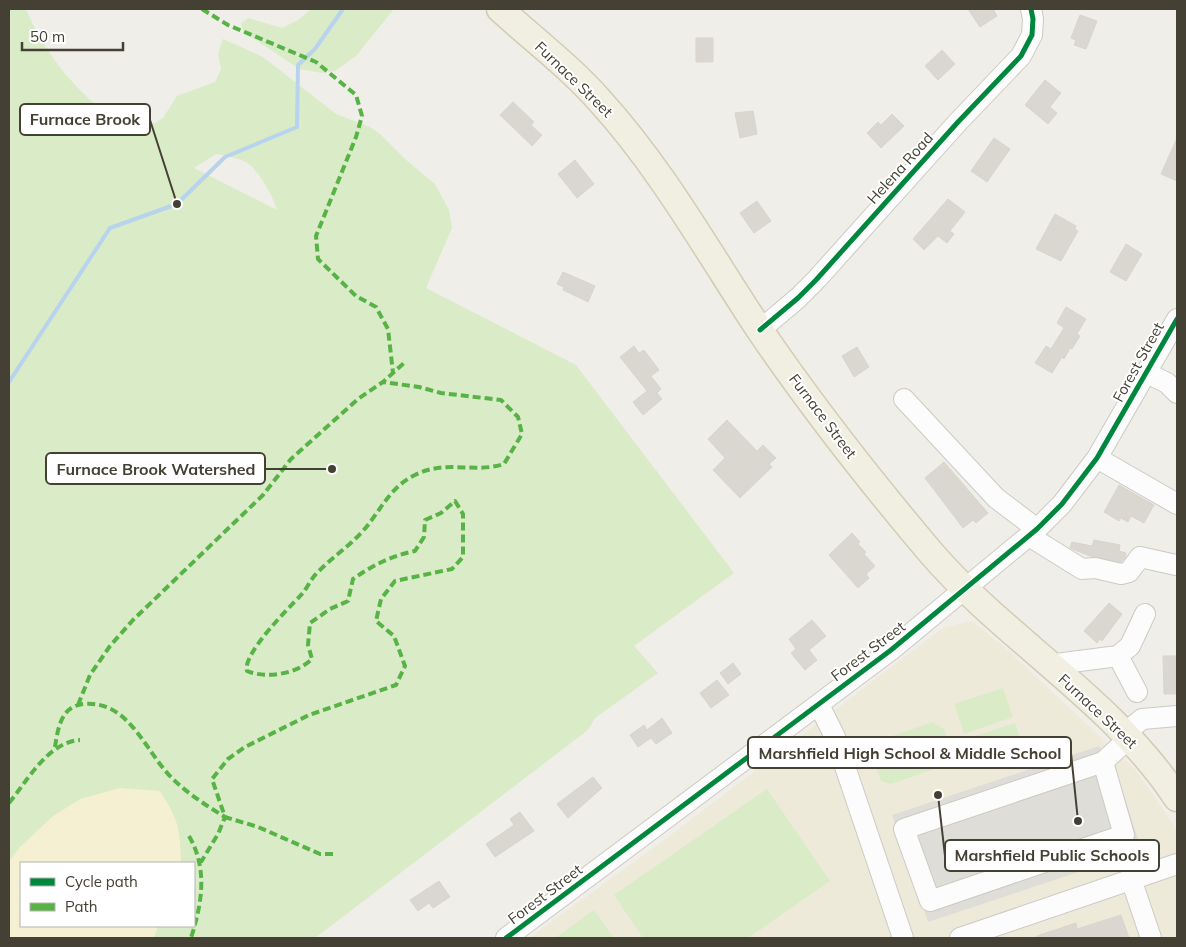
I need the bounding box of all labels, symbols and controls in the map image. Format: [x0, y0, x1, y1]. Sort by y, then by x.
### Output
scale bar [22, 20, 124, 52]
text: 50 m [30, 27, 65, 46]
street label: Furnace Street [531, 37, 617, 121]
callout: Furnace Brook [20, 104, 150, 135]
text: Furnace Brook [30, 109, 141, 129]
street label: Helena Road [863, 128, 937, 208]
street label: Forest Street [1108, 319, 1168, 405]
street label: Furnace Street [785, 370, 861, 462]
callout: Furnace Brook Watershed [46, 453, 265, 484]
text: Furnace Brook Watershed [57, 459, 255, 479]
street label: Forest Street [827, 617, 909, 685]
street label: Furnace Street [1055, 670, 1141, 752]
callout: Marshfield High School & Middle School [748, 737, 1071, 768]
text: Marshfield High School & Middle School [759, 743, 1061, 763]
callout: Marshfield Public Schools [945, 840, 1159, 871]
text: Marshfield Public Schools [955, 845, 1149, 865]
street label: Forest Street [504, 860, 586, 928]
legend [20, 862, 195, 927]
text: Cycle path [65, 872, 138, 891]
text: Path [65, 897, 97, 916]

